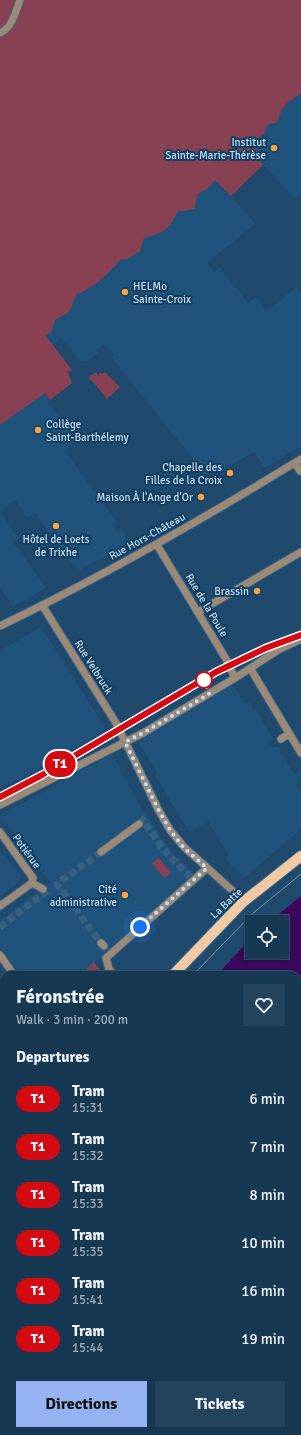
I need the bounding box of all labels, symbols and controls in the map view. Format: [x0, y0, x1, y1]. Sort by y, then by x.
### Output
place label: Institut Sainte-Marie-Thérèse [165, 136, 266, 162]
marker: Institut Sainte-Marie-Thérèse [269, 143, 279, 153]
place label: HELMo Sainte-Croix [133, 280, 191, 306]
marker: HELMo Sainte-Croix [120, 287, 130, 297]
place label: Collège Saint-Barthélemy [46, 418, 129, 444]
marker: Collège Saint-Barthélemy [33, 425, 43, 435]
place label: Chapelle des Filles de la Croix [145, 461, 222, 487]
marker: Chapelle des Filles de la Croix [225, 468, 235, 478]
place label: Maison À l'Ange d'Or [96, 490, 193, 504]
marker: Maison À l'Ange d'Or [196, 492, 206, 502]
street label: Rue Hors-Château [107, 510, 188, 563]
marker: Hôtel de Loets de Trixhe [51, 521, 61, 531]
place label: Hôtel de Loets de Trixhe [22, 533, 90, 559]
street label: Rue de la Poule [183, 571, 231, 639]
place label: Brassin [214, 585, 249, 598]
marker: Brassin [252, 586, 262, 596]
street label: Rue Velbruck [72, 638, 116, 697]
unlabelled marker [195, 671, 213, 689]
line badge: T1 [42, 751, 78, 777]
text: T1 [53, 755, 67, 772]
street label: Potiérue [10, 831, 43, 871]
place label: Cité administrative [50, 883, 117, 909]
street label: La Batte [208, 885, 245, 921]
marker: Cité administrative [120, 890, 130, 900]
map controls [245, 915, 289, 959]
button: locate [245, 915, 289, 959]
your location [130, 917, 150, 937]
button: heart [243, 984, 285, 1026]
text: Féronstrée [16, 985, 104, 1009]
text: Walk · 3 min · 200 m [16, 1012, 128, 1028]
text: Departures [16, 1048, 89, 1066]
text: Tram [72, 1082, 105, 1100]
text: T1 [31, 1090, 45, 1107]
text: 6 min [249, 1090, 285, 1108]
text: 15:31 [72, 1100, 104, 1116]
text: Tram [72, 1130, 105, 1148]
text: T1 [31, 1138, 45, 1155]
text: 7 min [249, 1138, 285, 1156]
text: 15:32 [72, 1148, 104, 1164]
text: Tram [72, 1178, 105, 1196]
text: T1 [31, 1186, 45, 1203]
text: 8 min [249, 1186, 285, 1204]
text: 15:33 [72, 1196, 104, 1212]
text: Tram [72, 1226, 105, 1244]
text: T1 [31, 1234, 45, 1251]
text: 10 min [241, 1234, 285, 1252]
text: 15:35 [72, 1244, 104, 1260]
text: Tram [72, 1274, 105, 1292]
text: T1 [31, 1282, 45, 1299]
text: 16 min [241, 1282, 285, 1300]
text: 15:41 [72, 1292, 104, 1308]
text: Tram [72, 1322, 105, 1340]
text: T1 [31, 1330, 45, 1347]
text: 19 min [241, 1330, 285, 1348]
text: 15:44 [72, 1340, 104, 1356]
button: Directions [16, 1381, 147, 1427]
button: Tickets [155, 1381, 285, 1427]

